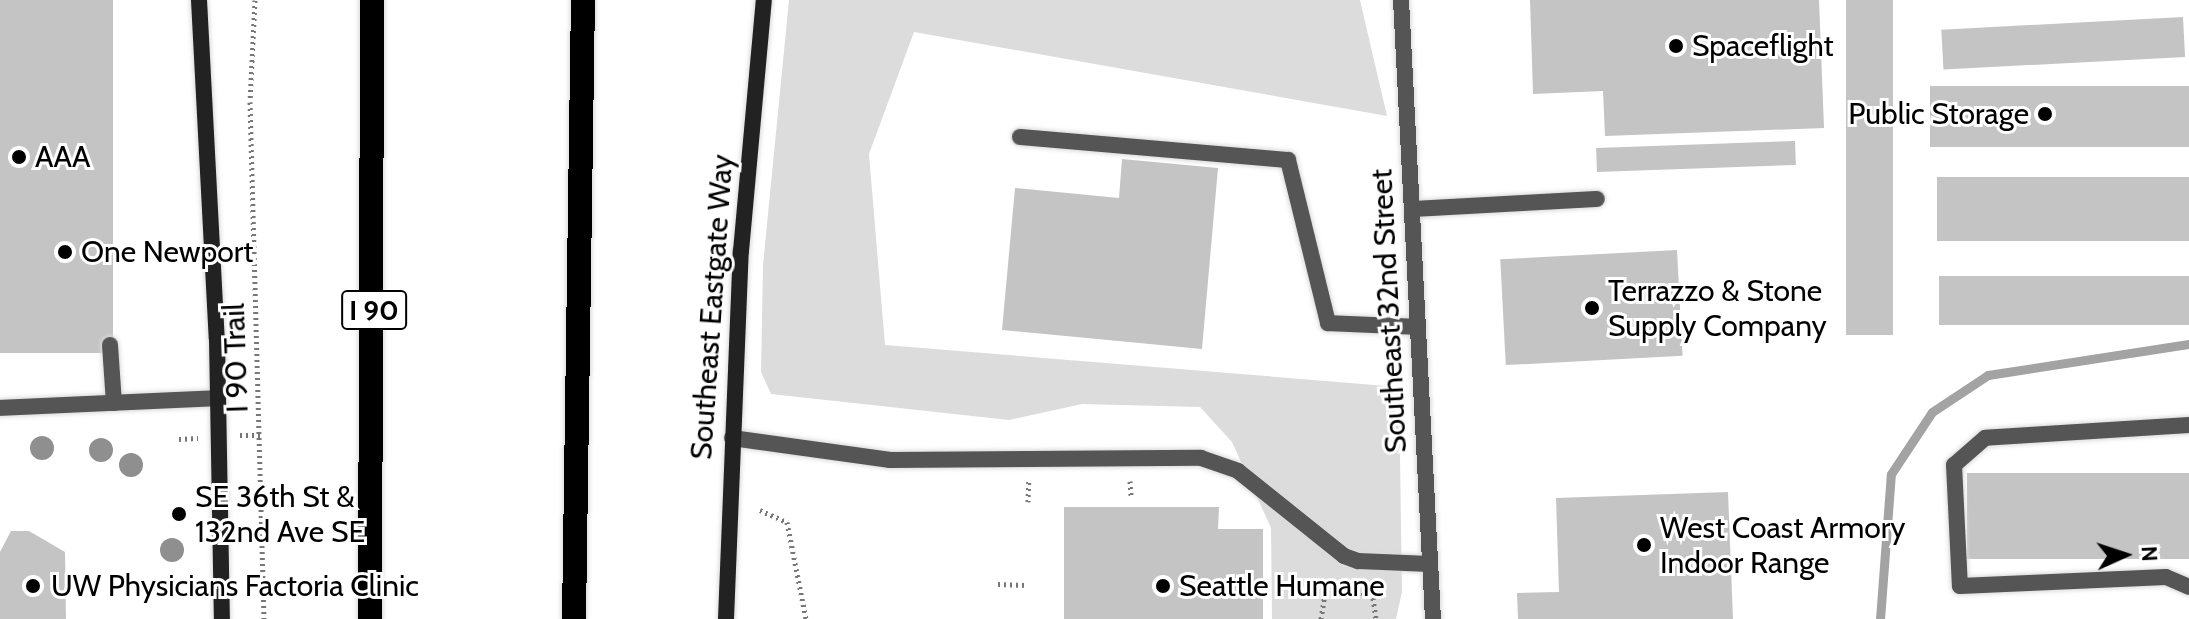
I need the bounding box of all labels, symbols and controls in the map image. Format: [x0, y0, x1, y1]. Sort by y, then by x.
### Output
place label: Spaceflight [1692, 28, 1834, 64]
marker: Spaceflight [1667, 37, 1685, 55]
place label: Public Storage [1848, 96, 2029, 132]
marker: Public Storage [2036, 105, 2054, 123]
place label: AAA [35, 139, 90, 175]
marker: AAA [10, 148, 28, 166]
street label: Southeast Eastgate Way [683, 153, 741, 461]
street label: Southeast 32nd Street [1364, 168, 1414, 454]
place label: One Newport [81, 234, 253, 270]
marker: One Newport [56, 243, 74, 261]
place label: Terrazzo & Stone Supply Company [1608, 273, 1827, 344]
road number: I 90 [340, 286, 408, 334]
marker: Terrazzo & Stone Supply Company [1583, 299, 1601, 317]
street label: I 90 Trail [216, 303, 256, 413]
place label: SE 36th St & 132nd Ave SE [195, 479, 365, 550]
marker: SE 36th St & 132nd Ave SE [170, 505, 188, 523]
place label: West Coast Armory Indoor Range [1660, 510, 1905, 580]
north arrow [2085, 515, 2165, 595]
marker: West Coast Armory Indoor Range [1635, 536, 1653, 554]
text: N [2136, 545, 2163, 562]
place label: UW Physicians Factoria Clinic [51, 568, 419, 604]
place label: Seattle Humane [1179, 568, 1385, 604]
marker: UW Physicians Factoria Clinic [22, 575, 44, 597]
marker: Seattle Humane [1154, 577, 1172, 595]

